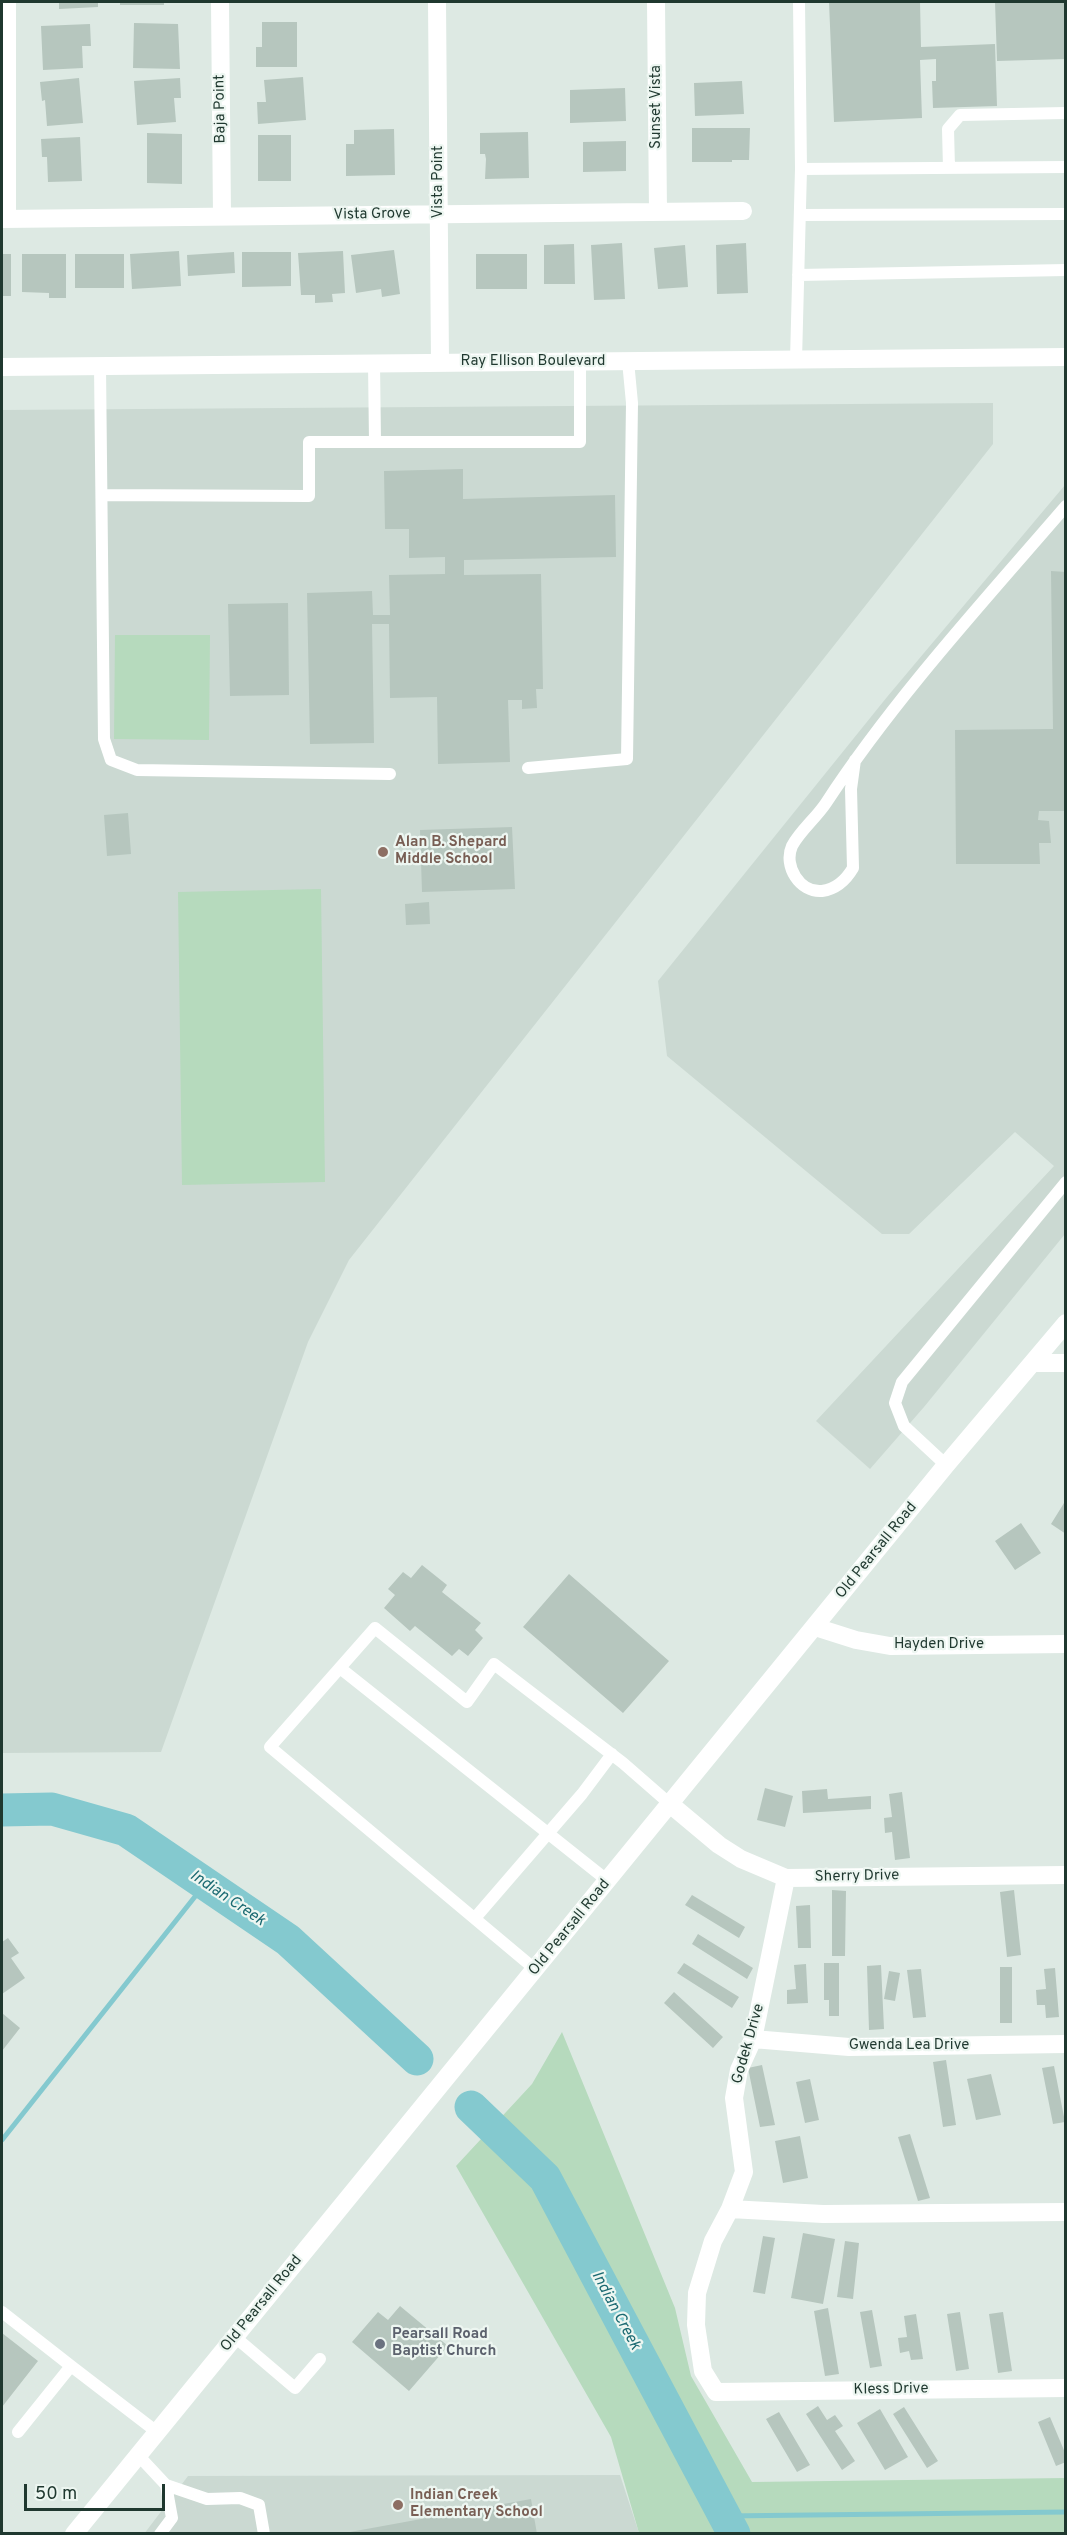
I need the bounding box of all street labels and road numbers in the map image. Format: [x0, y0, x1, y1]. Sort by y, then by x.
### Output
street label: Sunset Vista [648, 65, 666, 149]
street label: Baja Point [211, 74, 231, 144]
street label: Vista Point [430, 146, 448, 218]
street label: Vista Grove [333, 205, 411, 225]
street label: Ray Ellison Boulevard [461, 353, 605, 371]
street label: Old Pearsall Road [833, 1499, 921, 1603]
street label: Hayden Drive [894, 1636, 984, 1654]
street label: Sherry Drive [815, 1867, 899, 1887]
street label: Old Pearsall Road [526, 1876, 614, 1980]
street label: Godek Drive [729, 2002, 769, 2086]
street label: Gwenda Lea Drive [849, 2037, 969, 2055]
street label: Old Pearsall Road [218, 2252, 306, 2356]
street label: Kless Drive [853, 2380, 929, 2400]

